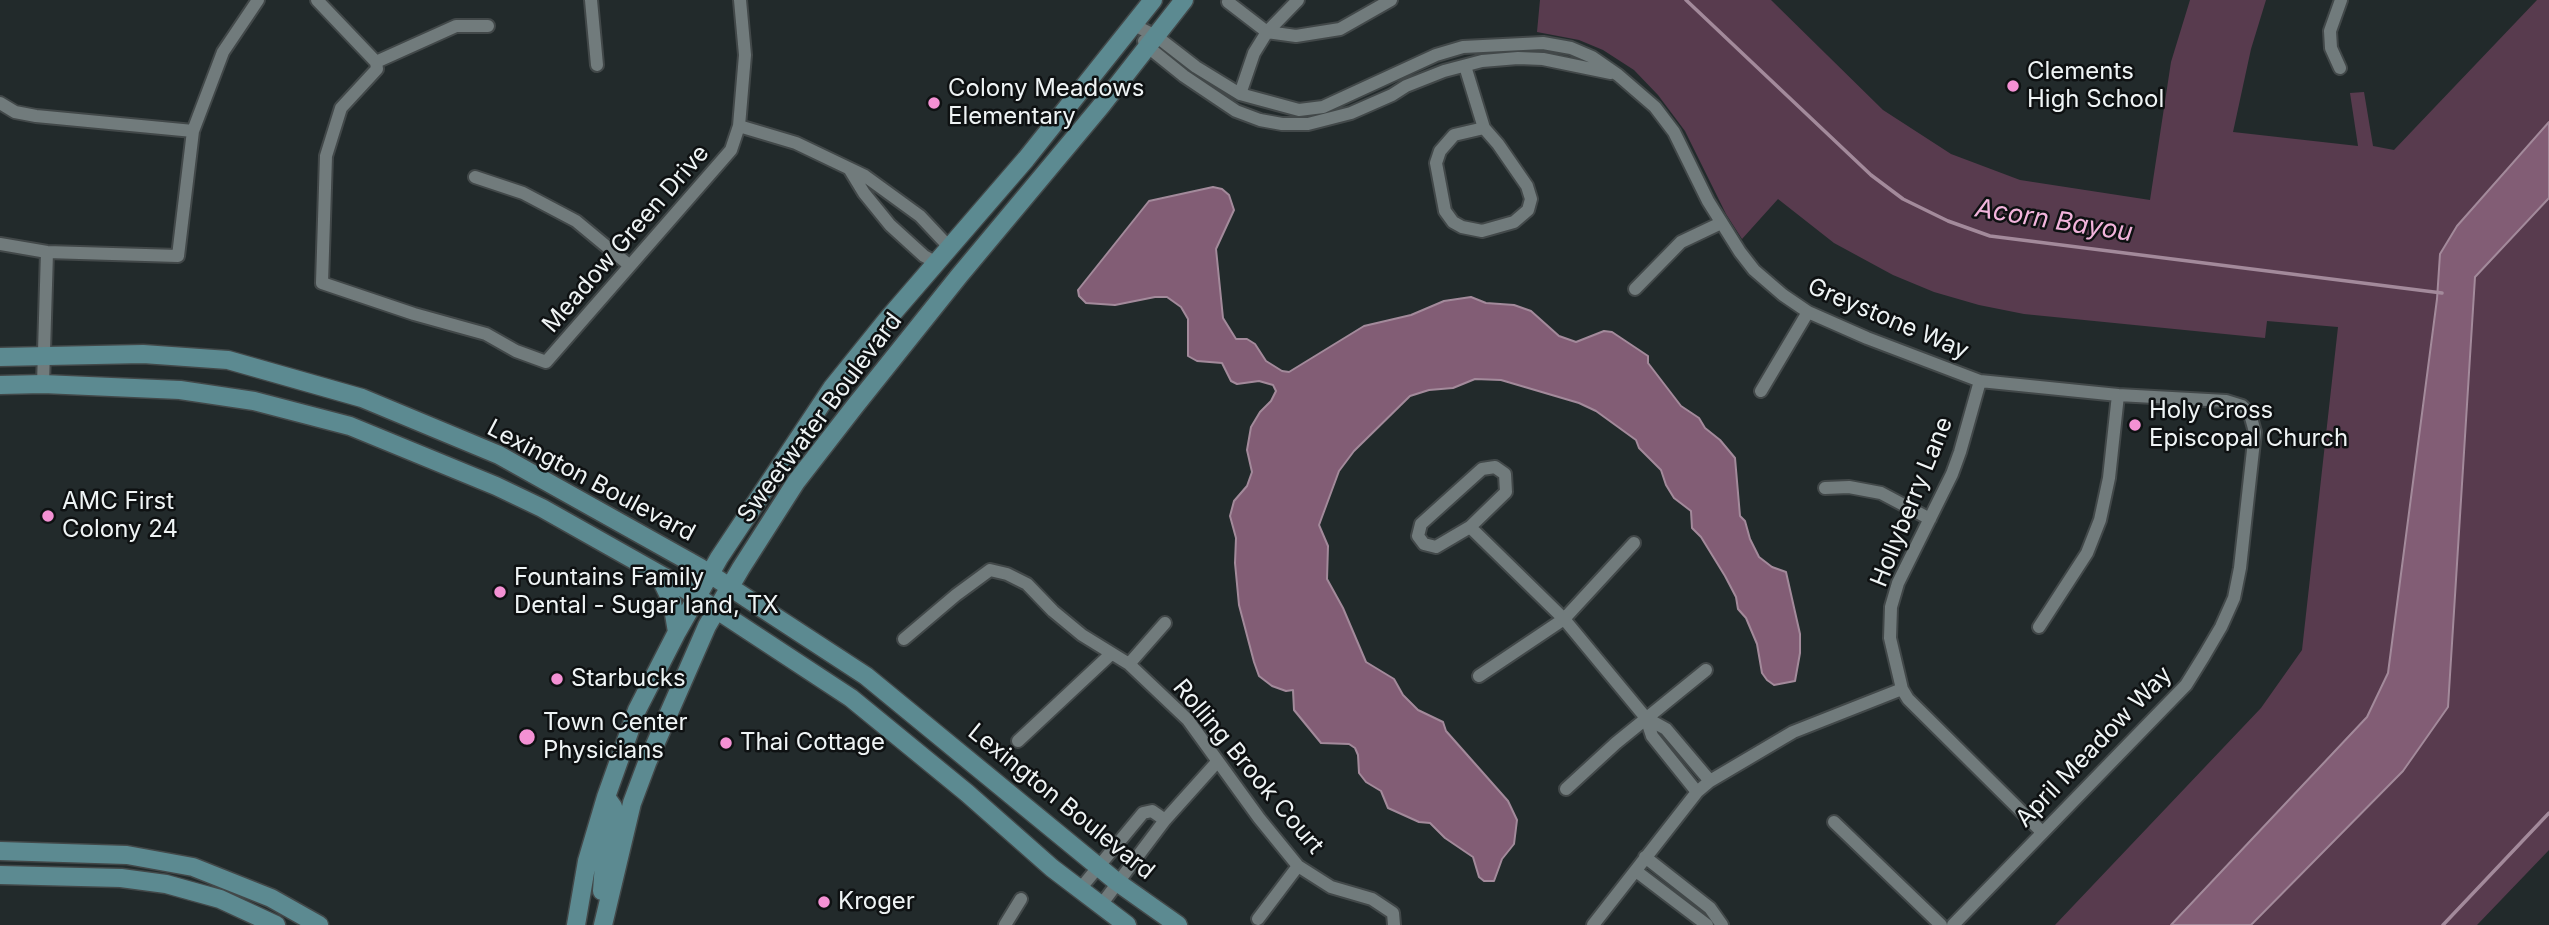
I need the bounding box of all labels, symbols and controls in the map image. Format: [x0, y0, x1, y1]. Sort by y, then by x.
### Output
place label: Clements High School [2027, 58, 2164, 114]
place label: Colony Meadows Elementary [948, 75, 1145, 131]
marker: Clements High School [2005, 78, 2021, 94]
marker: Colony Meadows Elementary [926, 95, 942, 111]
street label: Meadow Green Drive [537, 139, 715, 339]
water label: Acorn Bayou [1973, 193, 2135, 249]
street label: Greystone Way [1803, 272, 1973, 366]
street label: Sweetwater Boulevard [732, 307, 908, 529]
place label: Holy Cross Episcopal Church [2149, 397, 2348, 453]
street label: Hollyberry Lane [1865, 413, 1959, 591]
street label: Lexington Boulevard [482, 414, 700, 548]
marker: Holy Cross Episcopal Church [2127, 417, 2143, 433]
place label: AMC First Colony 24 [62, 488, 178, 544]
marker: AMC First Colony 24 [40, 508, 56, 524]
place label: Fountains Family Dental - Sugar land, TX [514, 564, 779, 620]
marker: Fountains Family Dental - Sugar land, TX [492, 584, 508, 600]
street label: April Meadow Way [2010, 661, 2178, 833]
place label: Starbucks [571, 665, 686, 693]
marker: Starbucks [549, 671, 565, 687]
street label: Rolling Brook Court [1167, 674, 1329, 860]
place label: Town Center Physicians [543, 709, 687, 765]
street label: Lexington Boulevard [962, 718, 1160, 886]
marker: Town Center Physicians [517, 727, 537, 747]
place label: Thai Cottage [740, 729, 885, 757]
marker: Thai Cottage [718, 735, 734, 751]
place label: Kroger [838, 888, 915, 916]
marker: Kroger [816, 894, 832, 910]

